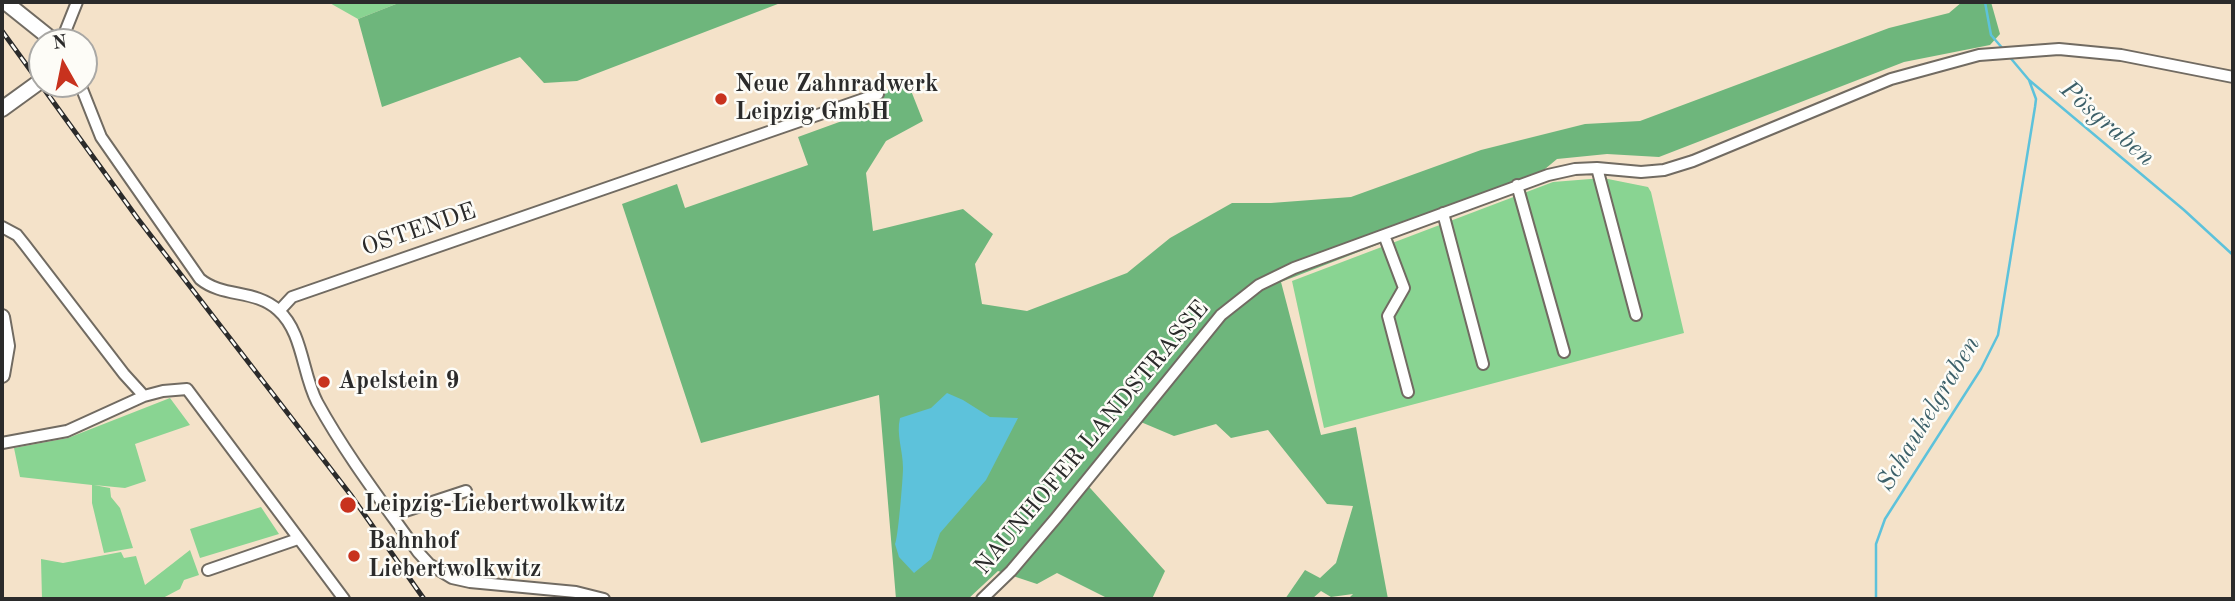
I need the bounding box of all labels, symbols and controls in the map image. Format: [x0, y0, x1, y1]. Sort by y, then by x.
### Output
north arrow [28, 28, 98, 98]
text: N [51, 33, 69, 54]
place label: Neue Zahnradwerk Leipzig GmbH [735, 71, 939, 127]
water label: Pösgraben [2053, 74, 2161, 174]
marker: Neue Zahnradwerk Leipzig GmbH [713, 91, 729, 107]
street label: OSTENDE [358, 197, 480, 263]
street label: NAUNHOFER LANDSTRASSE [969, 295, 1215, 581]
water label: Schaukelgraben [1870, 331, 1988, 497]
place label: Apelstein 9 [338, 368, 459, 396]
marker: Apelstein 9 [316, 374, 332, 390]
place label: Leipzig-Liebertwolkwitz [364, 491, 625, 519]
marker: Leipzig-Liebertwolkwitz [338, 495, 358, 515]
place label: Bahnhof Liebertwolkwitz [368, 528, 541, 584]
marker: Bahnhof Liebertwolkwitz [346, 548, 362, 564]

